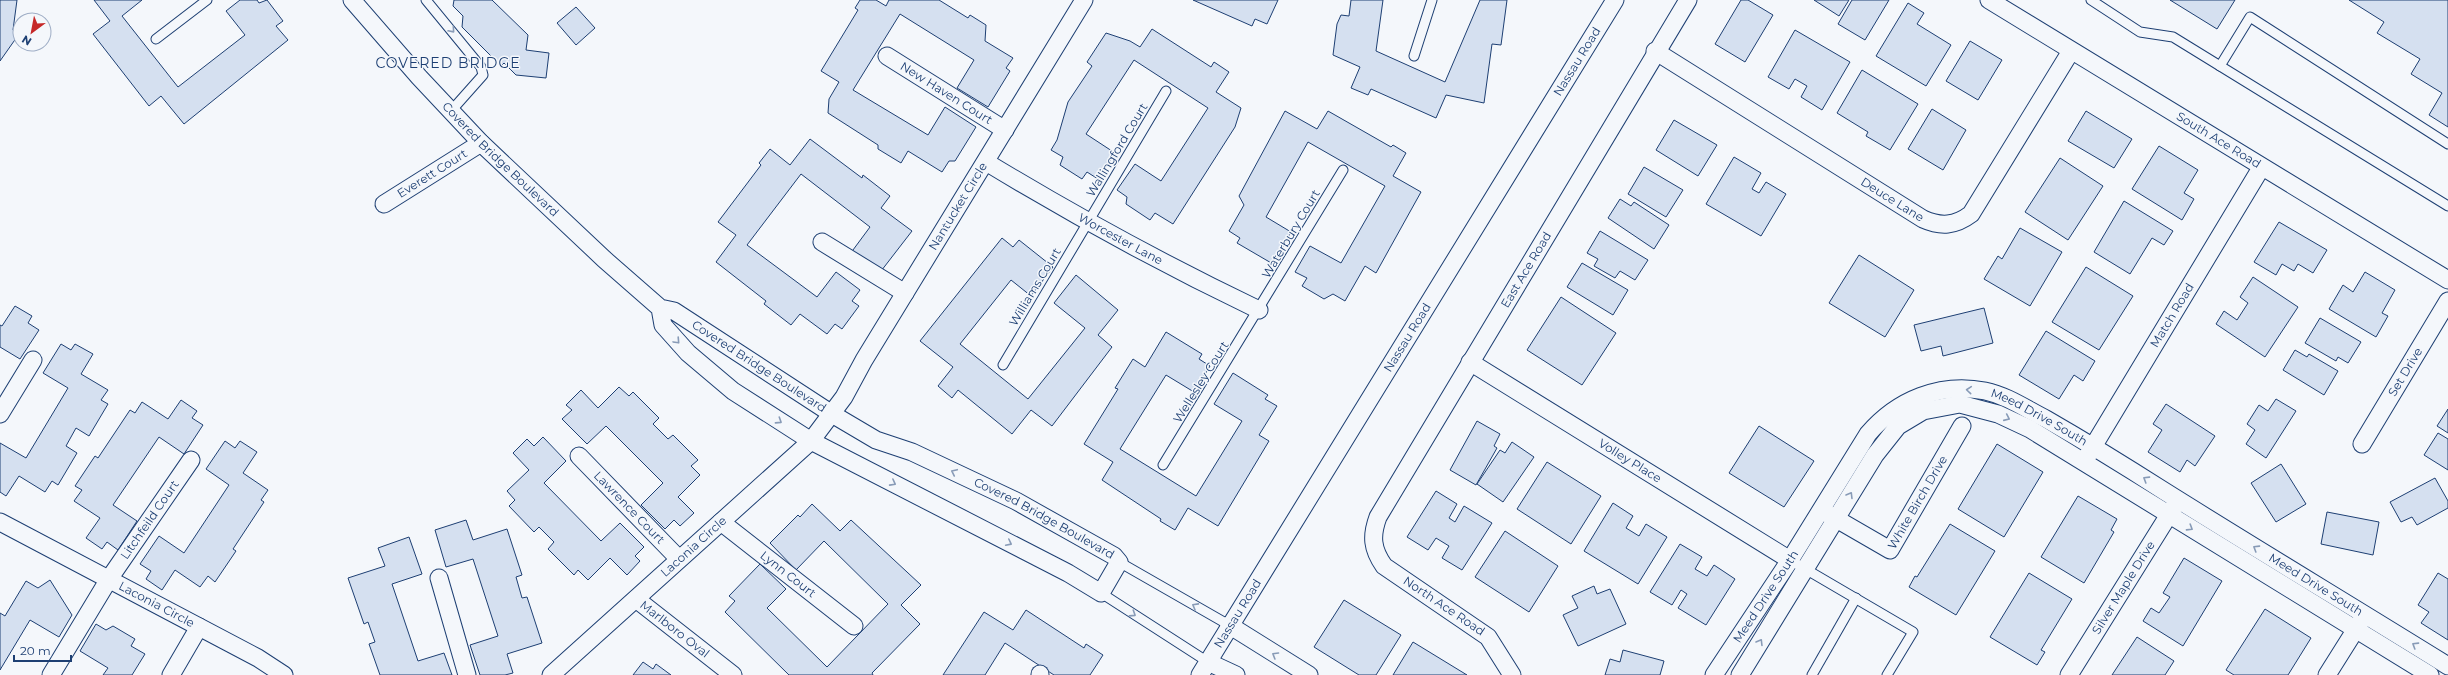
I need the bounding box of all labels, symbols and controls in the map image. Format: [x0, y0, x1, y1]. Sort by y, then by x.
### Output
north arrow [12, 12, 52, 52]
street label: Nassau Road [1550, 24, 1604, 99]
one-way arrow [447, 25, 454, 32]
text: N [19, 32, 34, 49]
district label: COVERED BRIDGE [375, 54, 521, 72]
street label: New Haven Court [898, 58, 996, 127]
street label: Covered Bridge Boulevard [439, 99, 562, 220]
street label: Wallingford Court [1083, 100, 1151, 199]
street label: South Ace Road [2174, 108, 2264, 171]
street label: Everett Court [394, 146, 470, 201]
street label: Nantucket Circle [925, 159, 990, 253]
street label: Deuce Lane [1858, 174, 1927, 225]
street label: Waterbury Court [1258, 187, 1323, 281]
street label: Worcester Lane [1076, 210, 1166, 268]
street label: East Ace Road [1497, 229, 1554, 310]
street label: Williams Court [1005, 245, 1064, 329]
street label: Match Road [2147, 280, 2197, 350]
street label: Nassau Road [1380, 300, 1434, 375]
street label: Covered Bridge Boulevard [689, 317, 829, 415]
one-way arrow [672, 336, 680, 344]
street label: Wellesley Court [1170, 338, 1232, 425]
street label: Set Drive [2384, 345, 2425, 399]
one-way arrow [1966, 385, 1972, 394]
street label: Meed Drive South [1989, 385, 2090, 449]
one-way arrow [2002, 413, 2010, 421]
one-way arrow [775, 416, 782, 424]
street label: Volley Place [1596, 435, 1664, 486]
street label: White Birch Drive [1884, 453, 1950, 552]
street label: Lawrence Court [591, 468, 668, 547]
one-way arrow [951, 469, 959, 477]
street label: Covered Bridge Boulevard [972, 474, 1117, 562]
street label: Litchfeild Court [117, 477, 182, 562]
one-way arrow [2143, 477, 2150, 484]
one-way arrow [889, 478, 896, 485]
one-way arrow [1845, 492, 1853, 499]
street label: Laconia Circle [657, 513, 729, 580]
one-way arrow [2186, 523, 2193, 531]
one-way arrow [1004, 538, 1012, 546]
street label: Silver Maple Drive [2088, 538, 2158, 637]
one-way arrow [2253, 545, 2260, 553]
street label: Meed Drive South [1729, 547, 1801, 645]
street label: Lynn Court [757, 548, 819, 601]
street label: Meed Drive South [2266, 550, 2366, 619]
street label: North Ace Road [1401, 573, 1488, 638]
street label: Nassau Road [1210, 576, 1264, 651]
street label: Laconia Circle [116, 578, 197, 630]
street label: Marlboro Oval [637, 597, 713, 661]
one-way arrow [1192, 604, 1199, 611]
one-way arrow [1129, 609, 1136, 616]
scale bar [14, 637, 71, 663]
one-way arrow [1755, 639, 1763, 646]
text: 20 m [20, 643, 51, 658]
one-way arrow [2412, 643, 2419, 650]
one-way arrow [1273, 652, 1280, 660]

